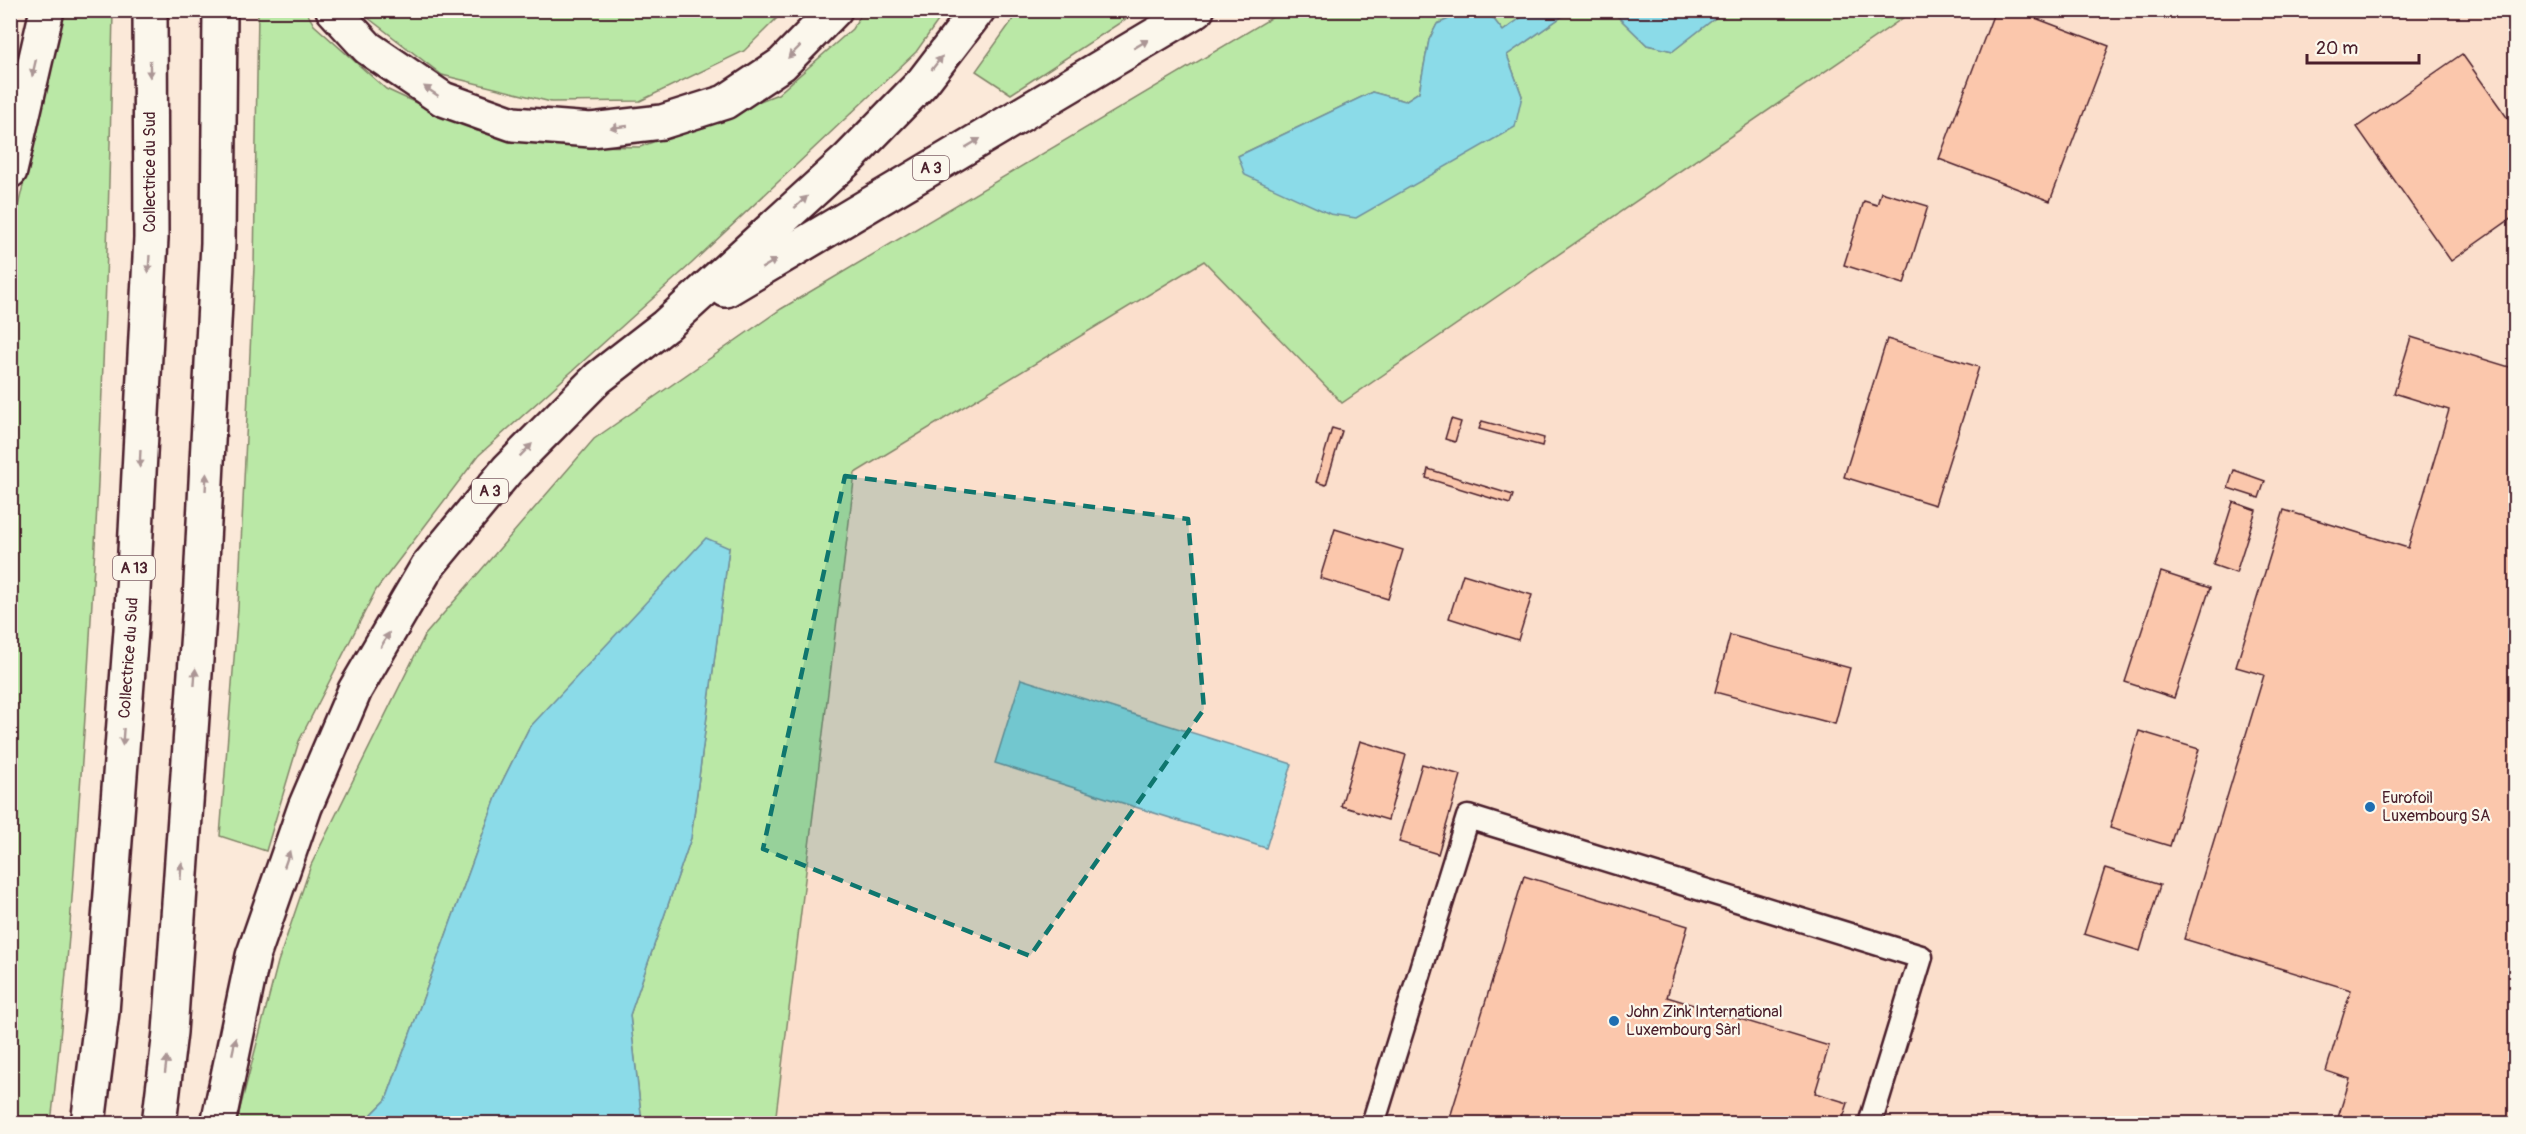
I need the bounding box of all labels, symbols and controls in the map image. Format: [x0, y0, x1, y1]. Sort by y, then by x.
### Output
scale bar [2307, 27, 2420, 65]
text: 20 m [2316, 37, 2358, 60]
one-way arrow [1133, 39, 1150, 49]
one-way arrow [787, 44, 801, 59]
one-way arrow [931, 55, 944, 71]
one-way arrow [29, 58, 39, 77]
one-way arrow [145, 59, 155, 78]
one-way arrow [424, 85, 440, 97]
street label: Collectrice du Sud [140, 111, 160, 233]
one-way arrow [609, 122, 628, 132]
one-way arrow [965, 138, 981, 149]
road number: A 3 [913, 156, 949, 180]
one-way arrow [793, 196, 808, 209]
one-way arrow [145, 254, 154, 273]
one-way arrow [761, 259, 777, 270]
one-way arrow [519, 443, 533, 458]
one-way arrow [135, 449, 144, 468]
one-way arrow [201, 472, 210, 491]
road number: A 3 [472, 479, 508, 503]
road number: A 13 [113, 556, 155, 580]
street label: Collectrice du Sud [114, 597, 143, 719]
one-way arrow [379, 632, 390, 648]
one-way arrow [190, 667, 199, 686]
one-way arrow [118, 728, 128, 747]
place label: Eurofoil Luxembourg SA [2382, 788, 2490, 826]
marker: Eurofoil Luxembourg SA [2363, 800, 2377, 814]
one-way arrow [283, 849, 293, 867]
one-way arrow [177, 862, 186, 881]
place label: John Zink International Luxembourg Sàrl [1626, 1002, 1783, 1040]
marker: John Zink International Luxembourg Sàrl [1607, 1014, 1621, 1028]
one-way arrow [230, 1036, 239, 1055]
one-way arrow [161, 1056, 171, 1075]

